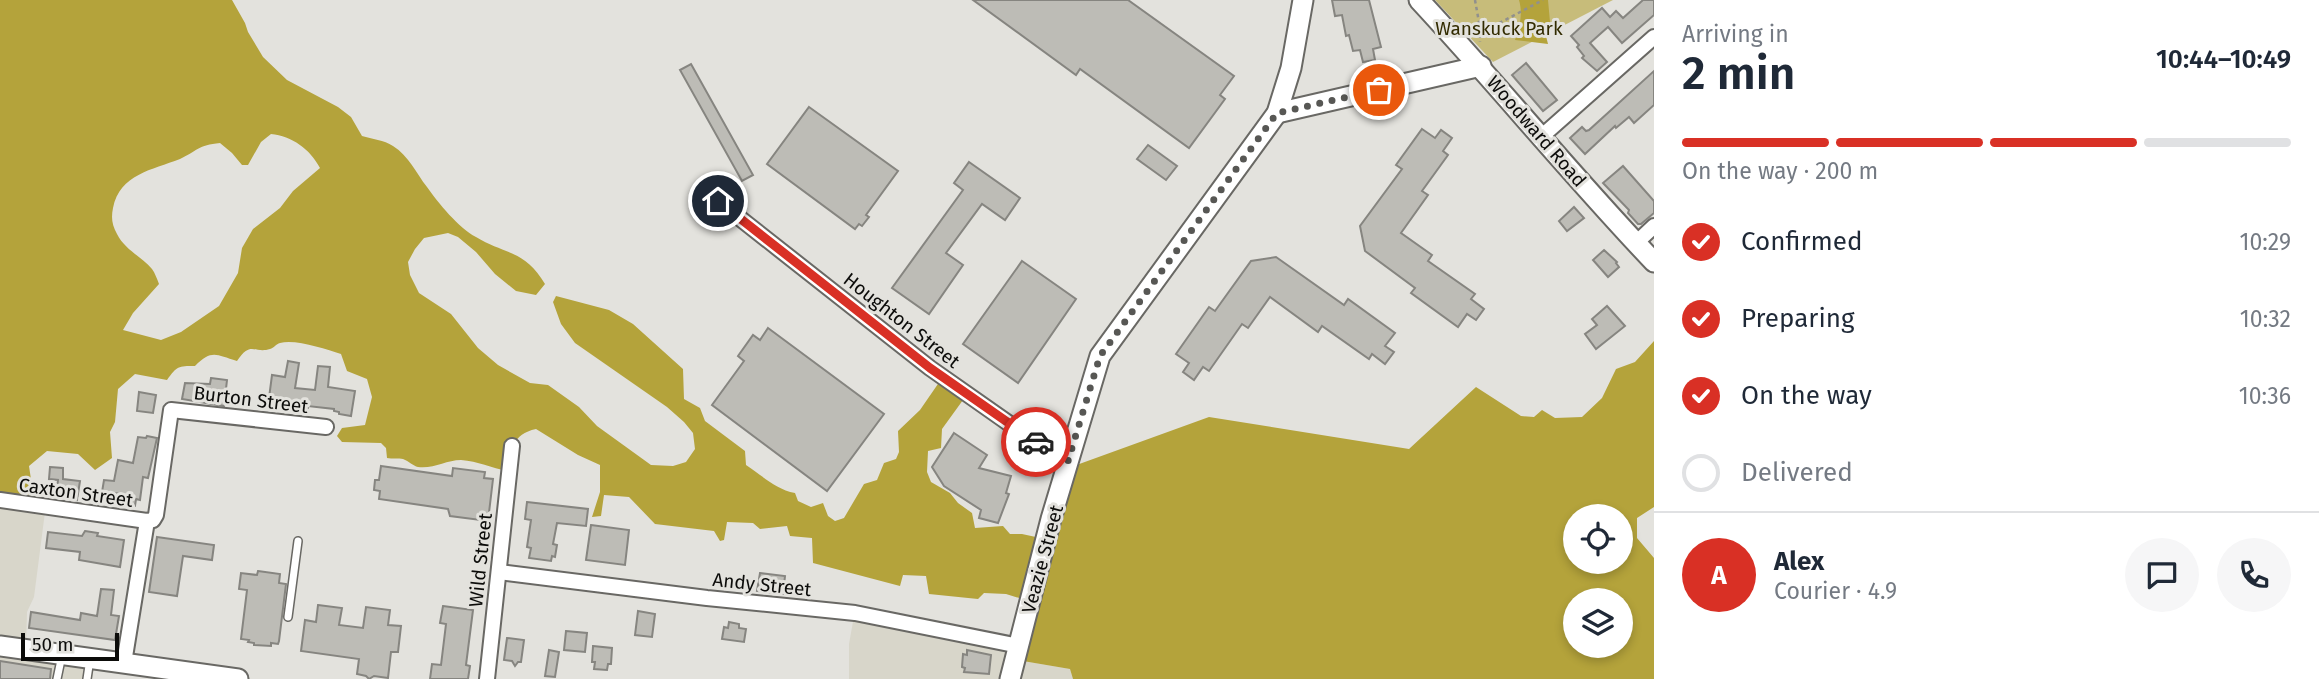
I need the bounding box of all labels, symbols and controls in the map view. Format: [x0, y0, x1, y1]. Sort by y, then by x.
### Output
park label: Wanskuck Park [1435, 17, 1563, 40]
text: Arriving in [1682, 20, 1789, 48]
text: 10:44–10:49 [2156, 44, 2291, 75]
text: 2 min [1682, 46, 1795, 101]
pin [1349, 60, 1409, 120]
icon: bag [1360, 71, 1398, 109]
street label: Woodward Road [1482, 71, 1591, 192]
text: On the way · 200 m [1682, 157, 1878, 185]
pin [688, 171, 748, 231]
icon: home [699, 182, 737, 220]
icon: check [1682, 223, 1720, 261]
text: Confirmed [1741, 226, 1862, 257]
text: 10:29 [2239, 228, 2291, 256]
street label: Houghton Street [839, 268, 965, 373]
icon: check [1682, 300, 1720, 338]
text: Preparing [1741, 303, 1854, 334]
text: 10:32 [2240, 305, 2291, 333]
icon: check [1682, 377, 1720, 415]
text: On the way [1741, 380, 1872, 411]
street label: Burton Street [192, 381, 310, 418]
text: 10:36 [2239, 382, 2291, 410]
courier [1001, 407, 1071, 477]
icon: car [1017, 423, 1055, 461]
text: Delivered [1741, 457, 1853, 488]
street label: Caxton Street [17, 473, 135, 512]
street label: Veazie Street [1017, 502, 1068, 616]
map controls [1563, 504, 1633, 658]
button: locate [1563, 504, 1633, 574]
street label: Wild Street [464, 512, 497, 608]
button: chat [2125, 538, 2199, 612]
button: phone [2217, 538, 2291, 612]
text: Alex [1774, 546, 1824, 577]
text: A [1711, 560, 1727, 591]
street label: Andy Street [711, 568, 813, 601]
text: Courier · 4.9 [1774, 577, 1897, 605]
button: layers [1563, 588, 1633, 658]
scale bar [21, 630, 119, 662]
text: 50 m [32, 633, 73, 656]

